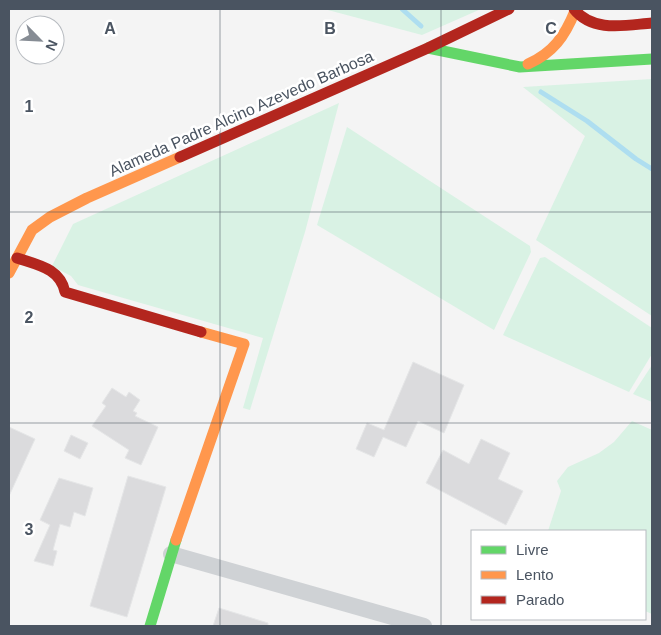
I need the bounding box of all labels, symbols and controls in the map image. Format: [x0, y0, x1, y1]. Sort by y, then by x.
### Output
north arrow [15, 15, 65, 65]
text: A [104, 20, 116, 37]
text: B [324, 20, 336, 37]
text: C [545, 20, 557, 37]
text: N [43, 37, 61, 53]
street label: Alameda Padre Alcino Azevedo Barbosa [107, 47, 376, 180]
text: 1 [25, 98, 34, 115]
text: 2 [25, 309, 34, 326]
text: 3 [25, 521, 34, 538]
legend [471, 530, 646, 620]
text: Livre [516, 541, 549, 558]
text: Lento [516, 566, 554, 583]
text: Parado [516, 591, 564, 608]

